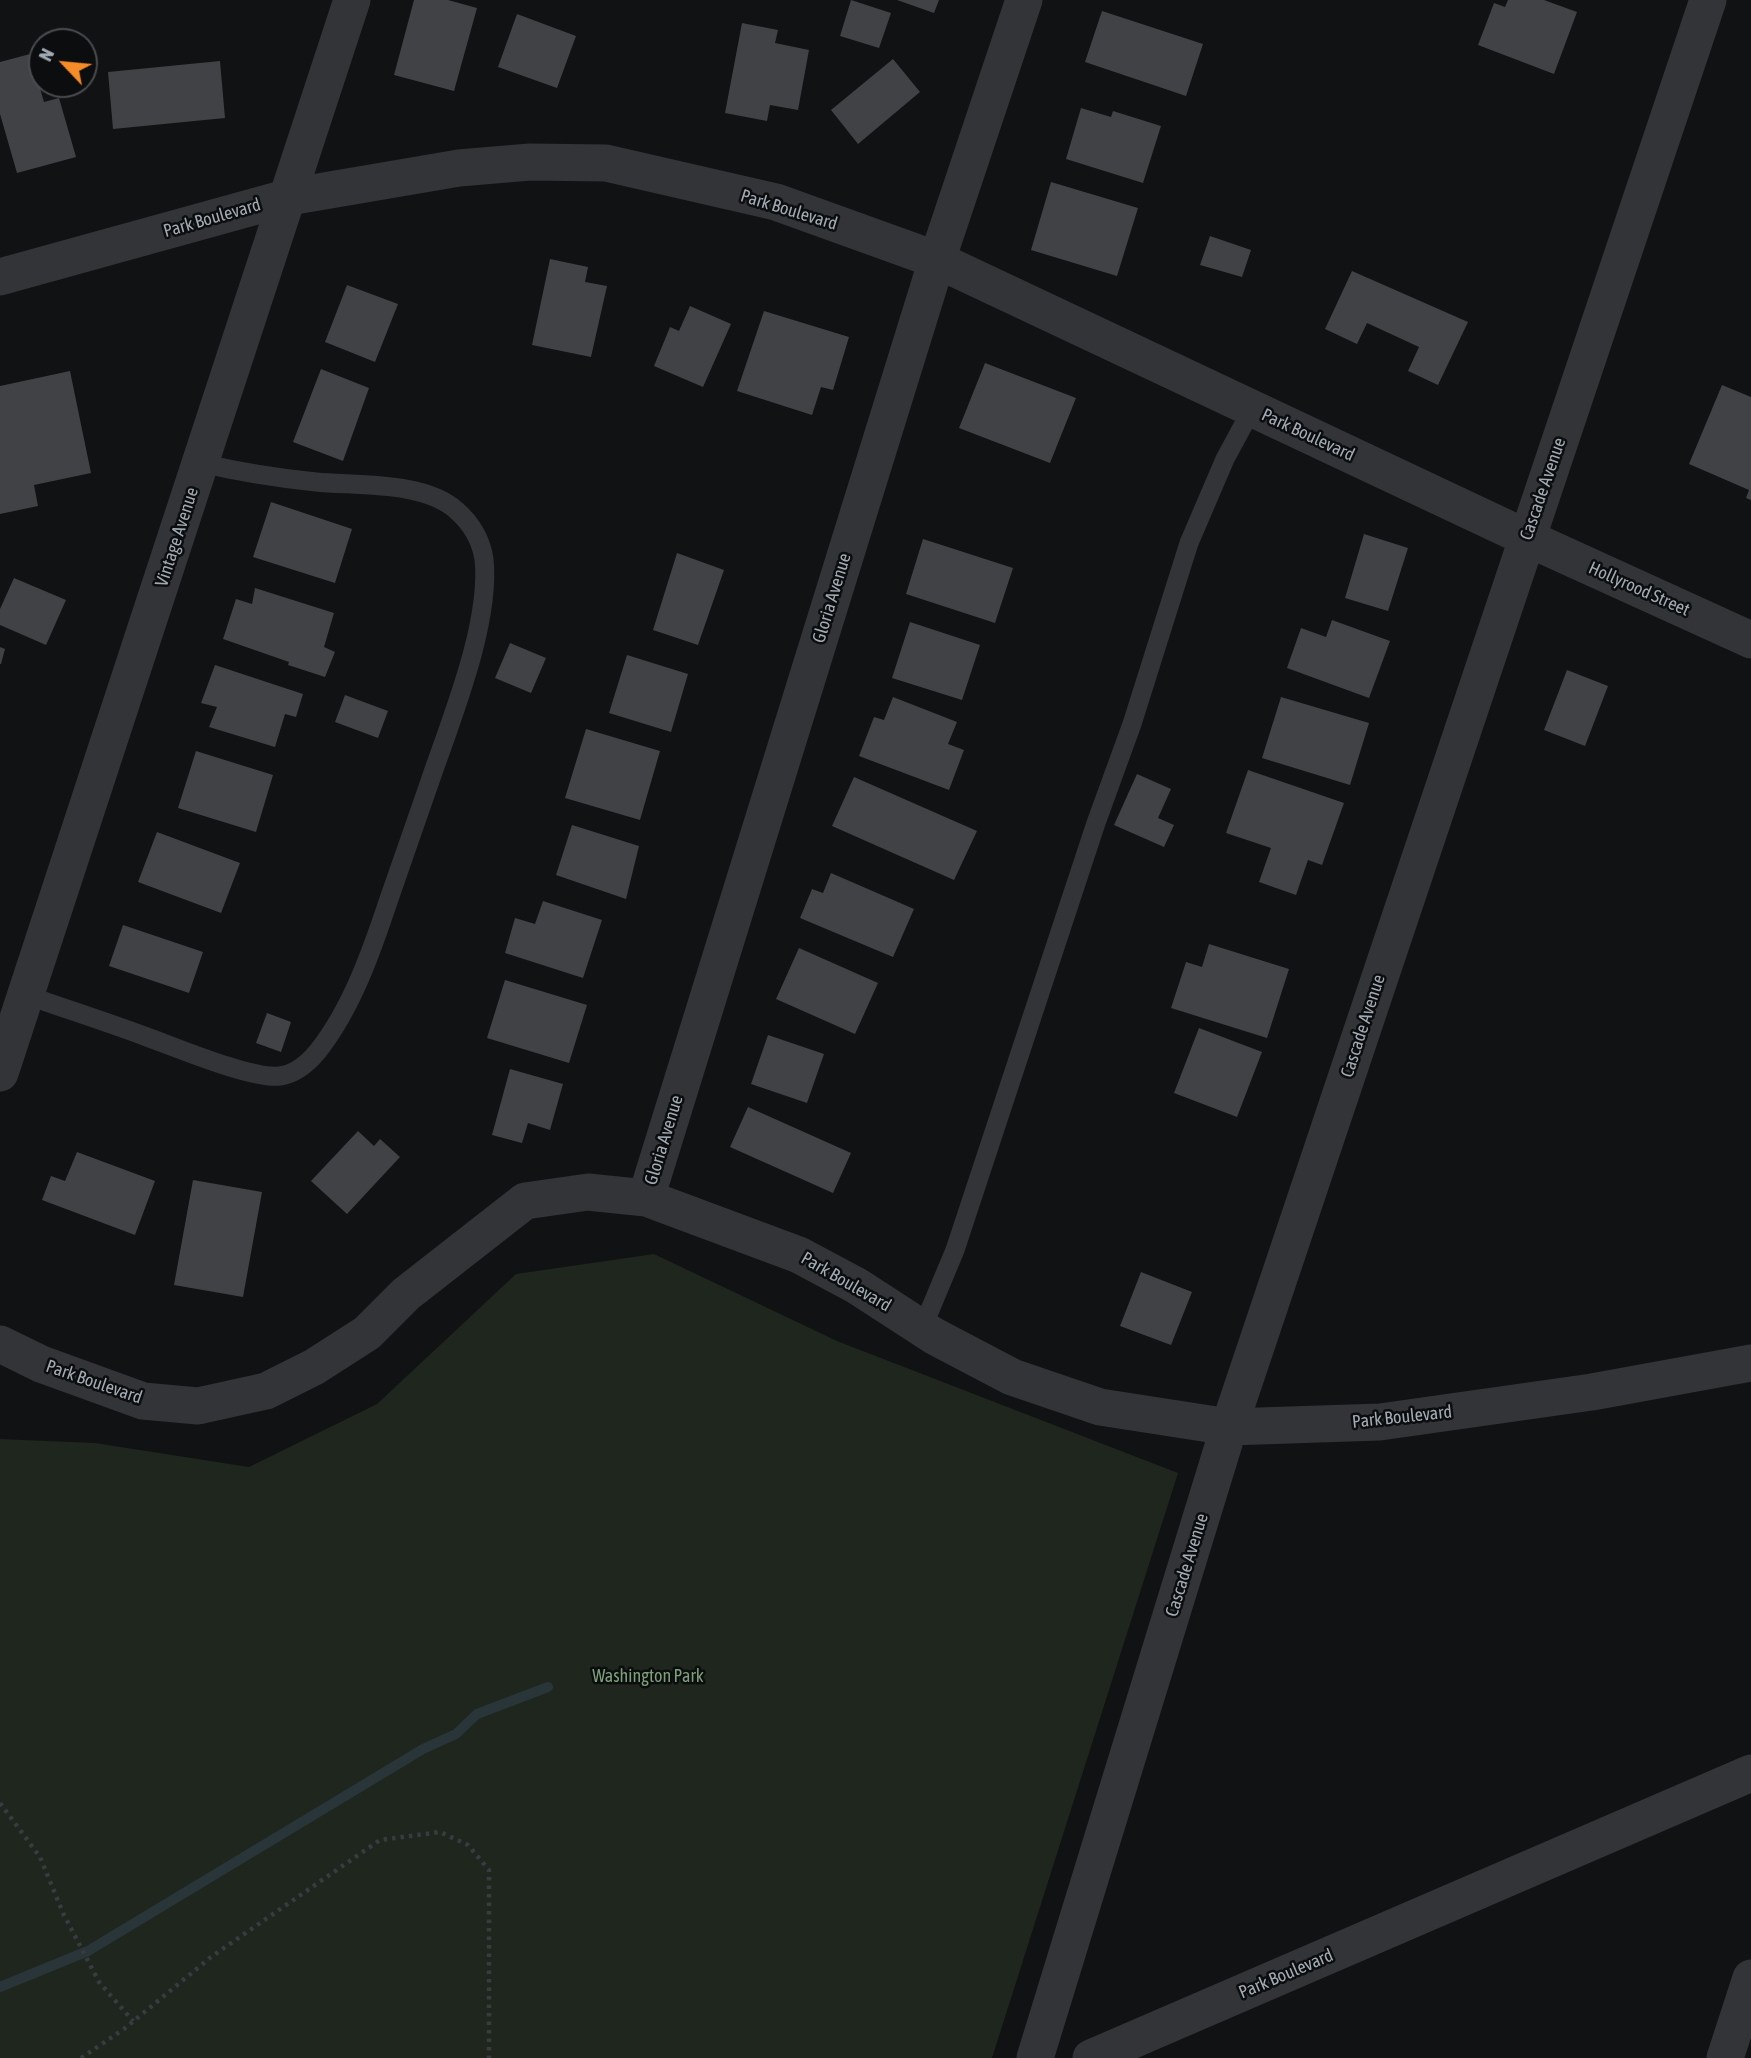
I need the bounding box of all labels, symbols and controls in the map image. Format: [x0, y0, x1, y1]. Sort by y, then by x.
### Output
north arrow [28, 28, 98, 98]
text: N [34, 45, 58, 65]
street label: Park Boulevard [738, 185, 840, 235]
street label: Park Boulevard [161, 194, 263, 242]
street label: Park Boulevard [1258, 404, 1358, 466]
street label: Cascade Avenue [1515, 435, 1571, 543]
street label: Vintage Avenue [151, 485, 203, 589]
street label: Gloria Avenue [808, 551, 856, 645]
street label: Hollyrood Street [1585, 557, 1693, 621]
street label: Cascade Avenue [1336, 972, 1390, 1080]
street label: Gloria Avenue [640, 1093, 688, 1187]
street label: Park Boulevard [797, 1248, 895, 1316]
street label: Park Boulevard [43, 1355, 145, 1409]
street label: Park Boulevard [1351, 1401, 1453, 1433]
street label: Cascade Avenue [1161, 1511, 1213, 1619]
park label: Washington Park [592, 1665, 704, 1687]
street label: Park Boulevard [1236, 1944, 1336, 2004]

